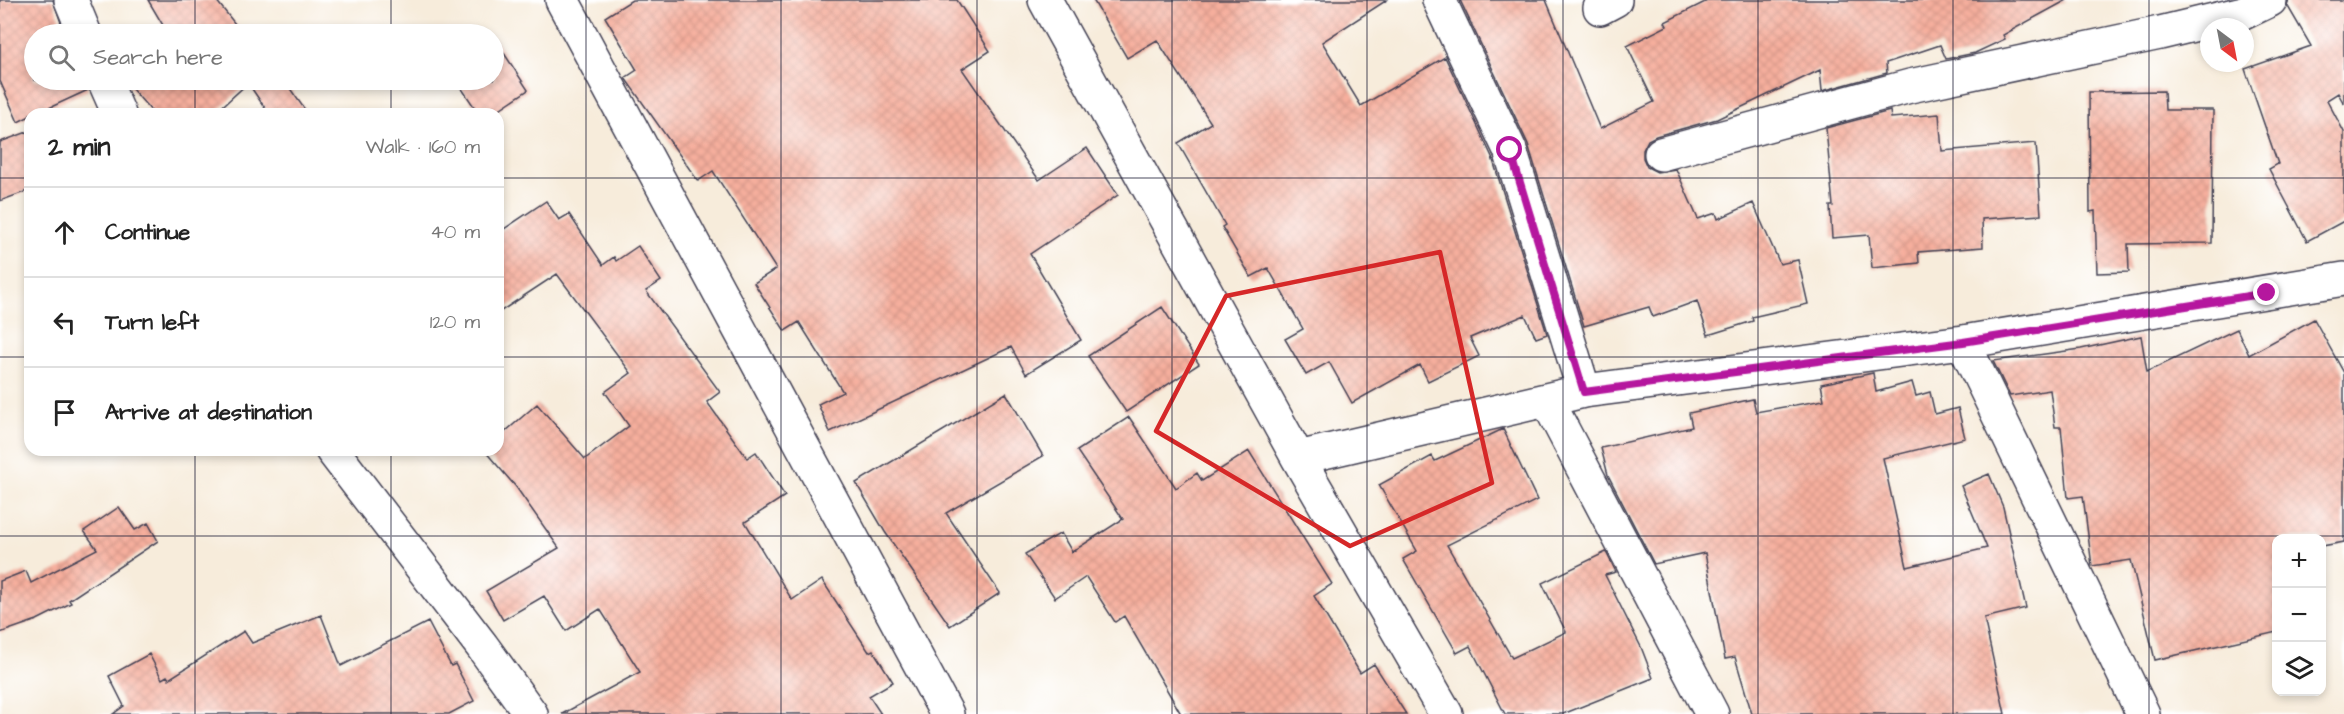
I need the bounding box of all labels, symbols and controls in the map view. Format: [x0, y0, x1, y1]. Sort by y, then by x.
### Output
north arrow [2200, 18, 2254, 72]
search box [24, 24, 504, 90]
icon: search [45, 41, 78, 74]
text: Search here [93, 42, 223, 73]
text: 2 min [48, 129, 110, 165]
text: Walk · 160 m [365, 133, 480, 161]
route start [1496, 136, 1522, 162]
icon: ahead [48, 216, 81, 249]
text: Continue [105, 217, 190, 248]
text: 40 m [430, 218, 480, 246]
route end [2253, 279, 2279, 305]
icon: left [48, 306, 81, 339]
text: Turn left [105, 307, 199, 338]
text: 120 m [430, 308, 480, 336]
icon: arrive [48, 396, 81, 429]
text: Arrive at destination [105, 397, 312, 428]
map controls [2272, 534, 2326, 696]
button: + [2272, 534, 2326, 588]
button: − [2272, 588, 2326, 642]
button: layers [2272, 642, 2326, 696]

